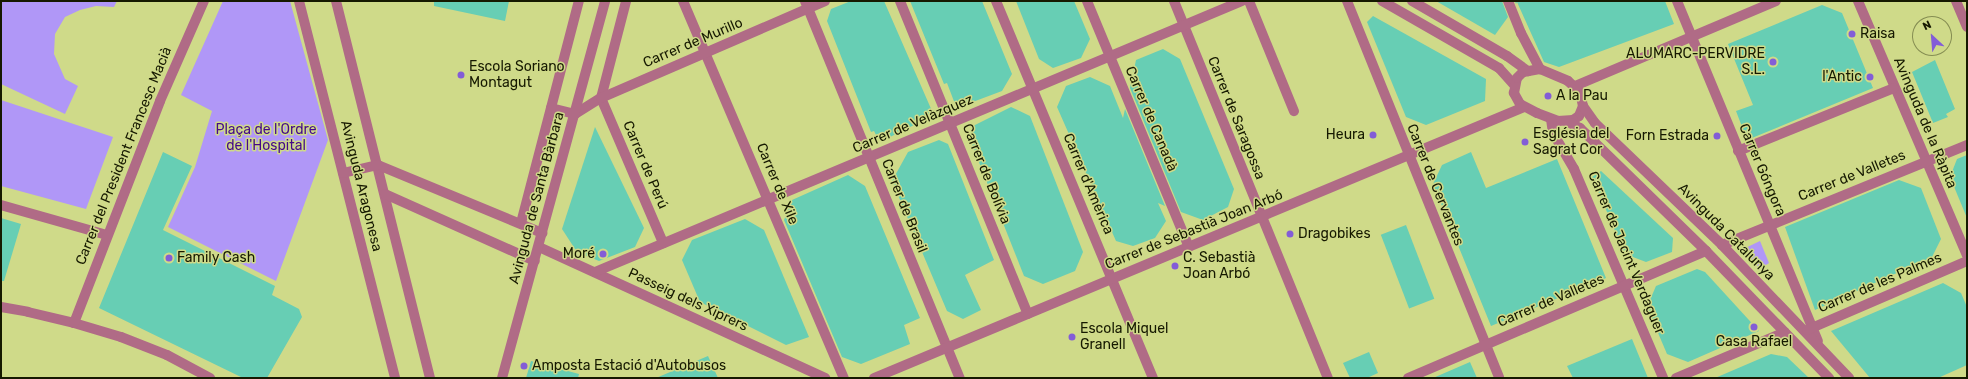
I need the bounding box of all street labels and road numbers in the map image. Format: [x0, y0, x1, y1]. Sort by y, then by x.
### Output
street label: Carrer de Murillo [641, 14, 745, 72]
street label: Carrer del President Francesc Macià [72, 44, 176, 268]
street label: Carrer de Saragossa [1204, 54, 1268, 182]
street label: Avinguda de la Ràpita [1890, 55, 1960, 191]
street label: Carrer de Canadà [1121, 64, 1181, 174]
street label: Carrer de Velàzquez [850, 91, 976, 157]
street label: Avinguda de Santa Bàrbara [506, 110, 568, 286]
street label: Carrer de Perú [619, 118, 671, 212]
street label: Avinguda Aragonesa [337, 119, 385, 253]
street label: Carrer de Bolívia [958, 121, 1014, 227]
street label: Carrer de Cervantes [1403, 121, 1467, 249]
street label: Carrer Góngora [1735, 121, 1789, 219]
street label: Carrer d'Amèrica [1059, 131, 1117, 237]
street label: Carrer de Xile [752, 141, 802, 227]
street label: Carrer de Valletes [1796, 147, 1908, 205]
street label: Carrer de Brasil [877, 157, 931, 255]
street label: Carrer de Jacint Verdaguer [1584, 169, 1668, 337]
street label: Avinguda Catalunya [1674, 180, 1778, 284]
street label: Carrer de Sebastià Joan Arbó [1102, 186, 1286, 274]
street label: Carrer de les Palmes [1816, 249, 1944, 317]
street label: Passeig dels Xiprers [625, 265, 751, 335]
street label: Carrer de Valletes [1495, 271, 1607, 331]

